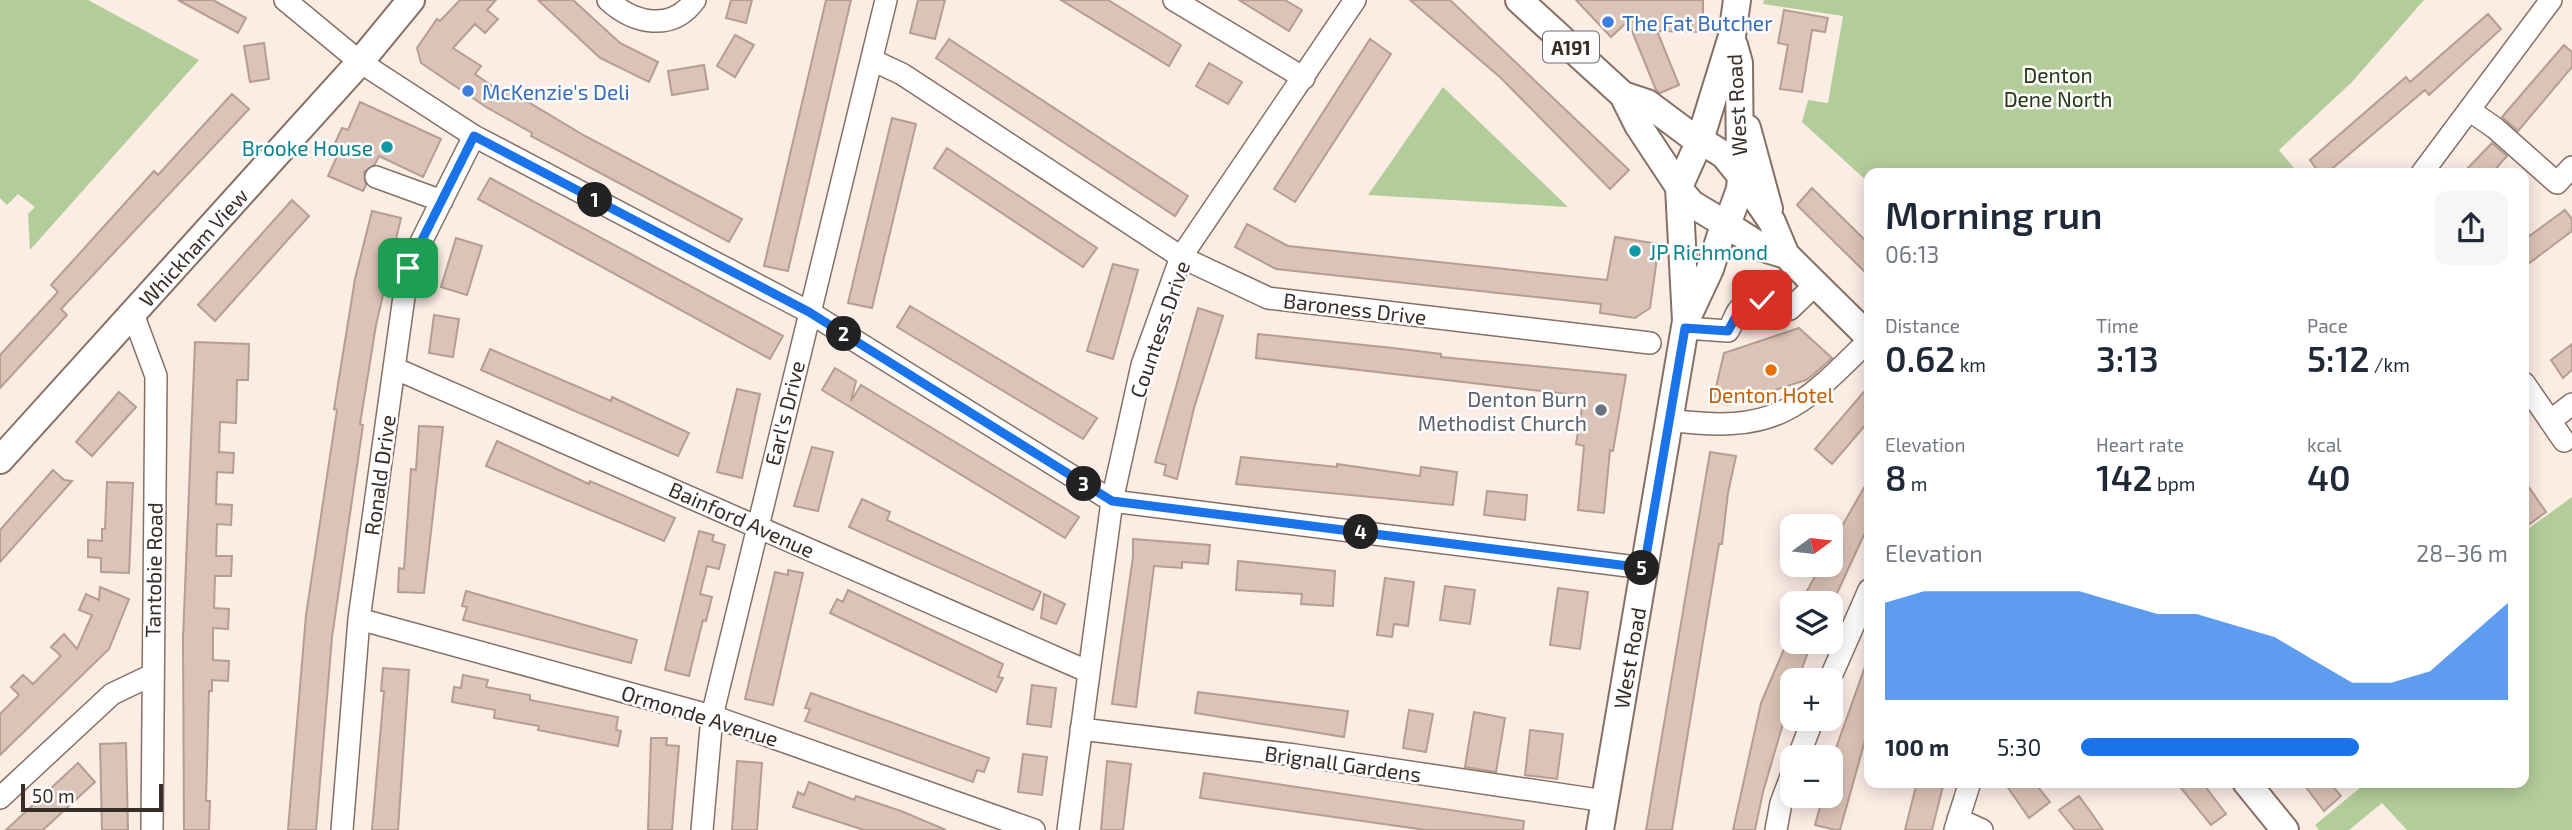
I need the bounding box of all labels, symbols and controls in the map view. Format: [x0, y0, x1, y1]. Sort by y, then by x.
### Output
place label: The Fat Butcher [1622, 10, 1773, 35]
marker: The Fat Butcher [1600, 14, 1616, 30]
road number: A191 [1543, 32, 1599, 62]
street label: West Road [1721, 53, 1751, 157]
park label: Denton Dene North [2004, 62, 2112, 111]
place label: McKenzie's Deli [482, 79, 630, 104]
marker: McKenzie's Deli [460, 83, 476, 99]
place label: Brooke House [242, 135, 373, 160]
marker: Brooke House [379, 139, 395, 155]
street label: Whickham View [133, 182, 253, 312]
pin: 1 [578, 182, 612, 218]
text: 1 [590, 188, 599, 211]
text: Morning run [1885, 191, 2103, 237]
button: share [2434, 191, 2508, 265]
pin [378, 238, 438, 298]
place label: JP Richmond [1649, 239, 1768, 264]
text: 06:13 [1885, 240, 1939, 268]
marker: JP Richmond [1627, 243, 1643, 259]
icon: arrive [389, 249, 427, 287]
street label: Countess Drive [1124, 257, 1194, 401]
pin [1732, 270, 1792, 330]
icon: check [1743, 281, 1781, 319]
street label: Baroness Drive [1282, 287, 1428, 329]
text: Distance [1885, 314, 1960, 337]
text: Time [2096, 314, 2139, 337]
text: Pace [2307, 314, 2348, 337]
pin: 2 [826, 316, 862, 352]
text: 2 [838, 322, 849, 345]
text: 0.62 [1885, 337, 1955, 379]
text: 3:13 [2096, 337, 2159, 379]
text: 5:12 [2307, 337, 2369, 379]
text: km [1955, 353, 1986, 376]
text: /km [2369, 353, 2410, 376]
street label: Earl's Drive [759, 358, 809, 468]
marker: Denton Hotel [1763, 362, 1779, 378]
place label: Denton Hotel [1708, 382, 1835, 407]
place label: Denton Burn Methodist Church [1418, 386, 1587, 435]
marker: Denton Burn Methodist Church [1593, 402, 1609, 418]
street label: Ronald Drive [358, 413, 400, 537]
text: Elevation [1885, 433, 1966, 456]
text: Heart rate [2096, 433, 2184, 456]
text: kcal [2307, 433, 2342, 456]
text: 8 [1885, 456, 1907, 498]
text: 142 [2096, 456, 2153, 498]
text: 40 [2307, 456, 2351, 498]
pin: 3 [1066, 466, 1102, 502]
text: 3 [1078, 472, 1089, 495]
text: m [1907, 472, 1927, 495]
text: bpm [2153, 472, 2195, 495]
street label: Bainford Avenue [665, 476, 819, 562]
street label: Tantobie Road [139, 502, 167, 638]
pin: 4 [1344, 514, 1378, 550]
north arrow [1780, 514, 1843, 578]
map controls [1780, 514, 1843, 808]
text: 4 [1354, 520, 1367, 543]
text: Elevation [1885, 539, 1983, 567]
text: 28–36 m [2416, 539, 2508, 567]
pin: 5 [1624, 550, 1660, 586]
text: 5 [1636, 556, 1647, 579]
button: layers [1780, 591, 1843, 654]
street label: West Road [1608, 605, 1650, 711]
button: + [1780, 668, 1843, 731]
street label: Ormonde Avenue [618, 679, 782, 751]
text: 100 m [1885, 733, 1949, 761]
text: 5:30 [1997, 733, 2041, 761]
street label: Brignall Gardens [1263, 740, 1423, 786]
button: − [1780, 745, 1843, 808]
scale bar [21, 781, 163, 813]
text: 50 m [32, 784, 75, 807]

